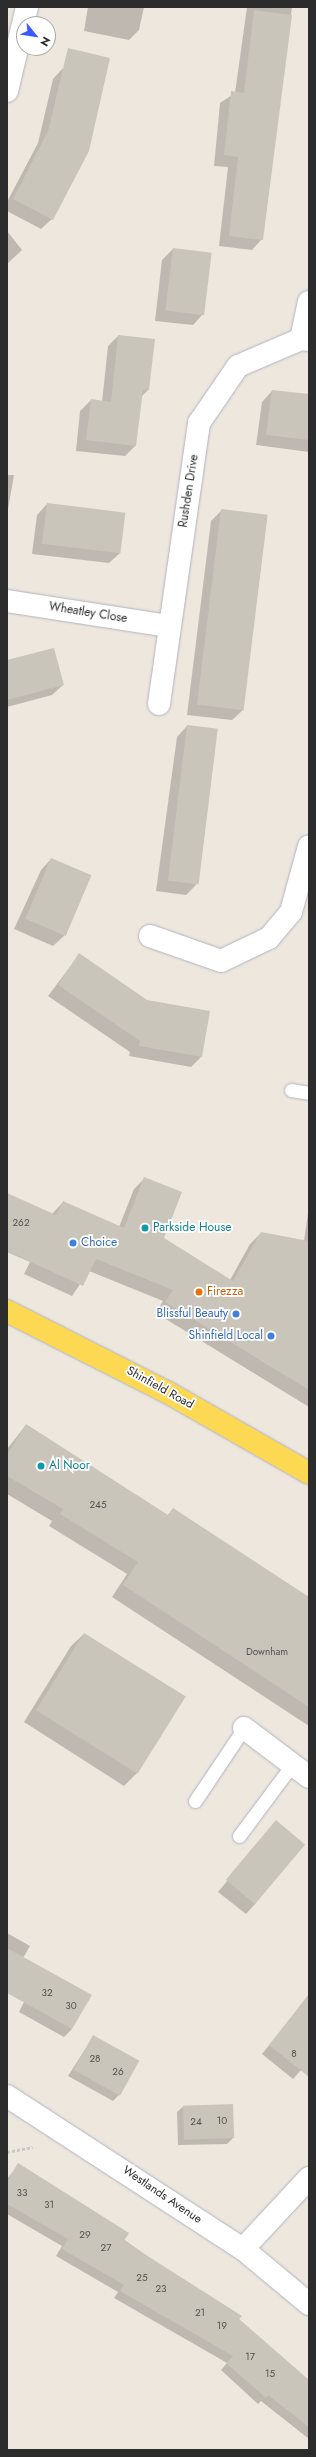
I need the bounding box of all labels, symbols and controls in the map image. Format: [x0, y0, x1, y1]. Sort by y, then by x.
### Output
north arrow [16, 16, 56, 56]
text: N [36, 34, 55, 49]
street label: Rushden Drive [176, 453, 202, 529]
street label: Wheatley Close [48, 600, 128, 626]
house number: 262 [12, 1217, 30, 1229]
place label: Parkside House [153, 1221, 231, 1235]
marker: Parkside House [140, 1223, 150, 1233]
place label: Choice [81, 1236, 117, 1250]
marker: Choice [68, 1238, 78, 1248]
place label: Firezza [207, 1285, 243, 1299]
marker: Firezza [194, 1287, 204, 1297]
place label: Blissful Beauty [157, 1307, 228, 1321]
marker: Blissful Beauty [231, 1309, 241, 1319]
place label: Shinfield Local [189, 1329, 263, 1343]
marker: Shinfield Local [266, 1331, 276, 1341]
street label: Shinfield Road [124, 1364, 196, 1412]
place label: Al Noor [49, 1459, 90, 1473]
marker: Al Noor [36, 1461, 46, 1471]
house number: 245 [89, 1499, 107, 1511]
house number: Downham [246, 1646, 288, 1658]
house number: 32 [41, 1987, 53, 1999]
house number: 30 [65, 2000, 77, 2012]
house number: 8 [291, 2048, 297, 2060]
house number: 28 [89, 2053, 101, 2065]
house number: 26 [112, 2066, 124, 2078]
house number: 10 [217, 2115, 227, 2127]
house number: 24 [190, 2116, 202, 2128]
street label: Westlands Avenue [120, 2163, 204, 2227]
house number: 33 [17, 2187, 27, 2199]
house number: 31 [44, 2199, 54, 2211]
house number: 29 [79, 2229, 91, 2241]
house number: 27 [101, 2242, 111, 2254]
house number: 25 [136, 2272, 148, 2284]
house number: 23 [155, 2283, 167, 2295]
house number: 21 [195, 2307, 205, 2319]
house number: 19 [217, 2320, 227, 2332]
house number: 17 [245, 2351, 255, 2363]
house number: 15 [265, 2368, 275, 2380]

